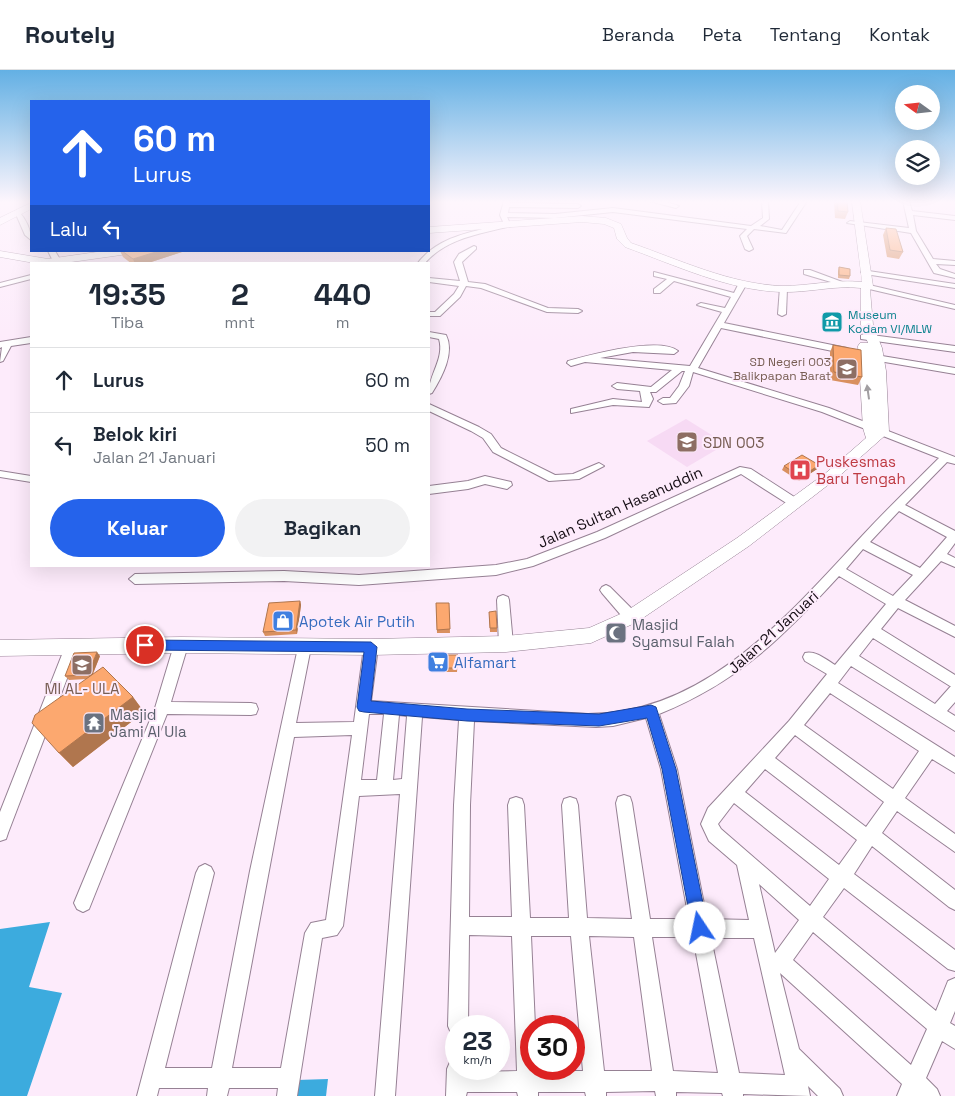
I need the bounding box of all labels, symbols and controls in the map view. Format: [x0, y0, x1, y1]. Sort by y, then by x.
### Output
text: Routely [25, 19, 115, 50]
text: Beranda [602, 23, 674, 46]
text: Peta [702, 23, 742, 46]
text: Tentang [770, 23, 841, 46]
text: Kontak [869, 23, 930, 46]
north arrow [895, 85, 940, 130]
map controls [895, 85, 940, 185]
text: 60 m [133, 117, 216, 161]
icon: ahead [50, 120, 115, 185]
button: layers [895, 140, 940, 185]
text: Lurus [133, 160, 192, 188]
icon: left [98, 215, 126, 243]
text: Lalu [50, 217, 88, 242]
text: 19:35 [89, 275, 166, 314]
text: 2 [231, 275, 249, 314]
text: 440 [314, 275, 371, 314]
place label: Museum Kodam VI/MLW [848, 307, 933, 337]
museum icon: Museum Kodam VI/MLW [820, 310, 844, 334]
text: Tiba [111, 312, 144, 333]
text: mnt [224, 312, 255, 333]
text: m [336, 312, 349, 333]
place label: SD Negeri 003 Balikpapan Barat [733, 354, 831, 384]
school or university icon: SD Negeri 003 Balikpapan Barat [835, 357, 859, 381]
icon: ahead [50, 366, 78, 394]
text: Lurus [93, 368, 144, 393]
text: 60 m [365, 368, 410, 393]
one-way arrow [864, 383, 872, 399]
text: Belok kiri [93, 422, 177, 447]
school or university icon: SDN 003 [675, 430, 699, 454]
icon: left [50, 431, 78, 459]
text: 50 m [365, 433, 410, 458]
place label: SDN 003 [703, 433, 764, 452]
text: Jalan 21 Januari [93, 447, 216, 468]
place label: Puskesmas Baru Tengah [816, 452, 906, 488]
hospital icon: Puskesmas Baru Tengah [788, 458, 812, 482]
street label: Jalan Sultan Hasanuddin [535, 462, 705, 552]
button: Keluar [50, 499, 225, 557]
button: Bagikan [235, 499, 410, 557]
street label: Jalan 21 Januari [724, 586, 822, 678]
shop icon: Apotek Air Putih [271, 609, 295, 633]
place label: Apotek Air Putih [299, 612, 415, 631]
place label: Masjid Syamsul Falah [632, 615, 735, 651]
mosque icon: Masjid Syamsul Falah [604, 621, 628, 645]
pin [124, 624, 166, 666]
icon: arrive [131, 631, 159, 659]
supermarket icon: Alfamart [426, 650, 450, 674]
school or university icon: MI AL- ULA [70, 653, 94, 677]
place label: Alfamart [454, 653, 516, 672]
place label: MI AL- ULA [44, 679, 120, 698]
place label: Masjid Jami Al Ula [110, 705, 187, 741]
temple icon: Masjid Jami Al Ula [82, 711, 106, 735]
position arrow [673, 901, 725, 953]
speed limit sign: 30 [520, 1015, 585, 1080]
text: 23 [462, 1025, 493, 1057]
text: km/h [463, 1052, 492, 1068]

